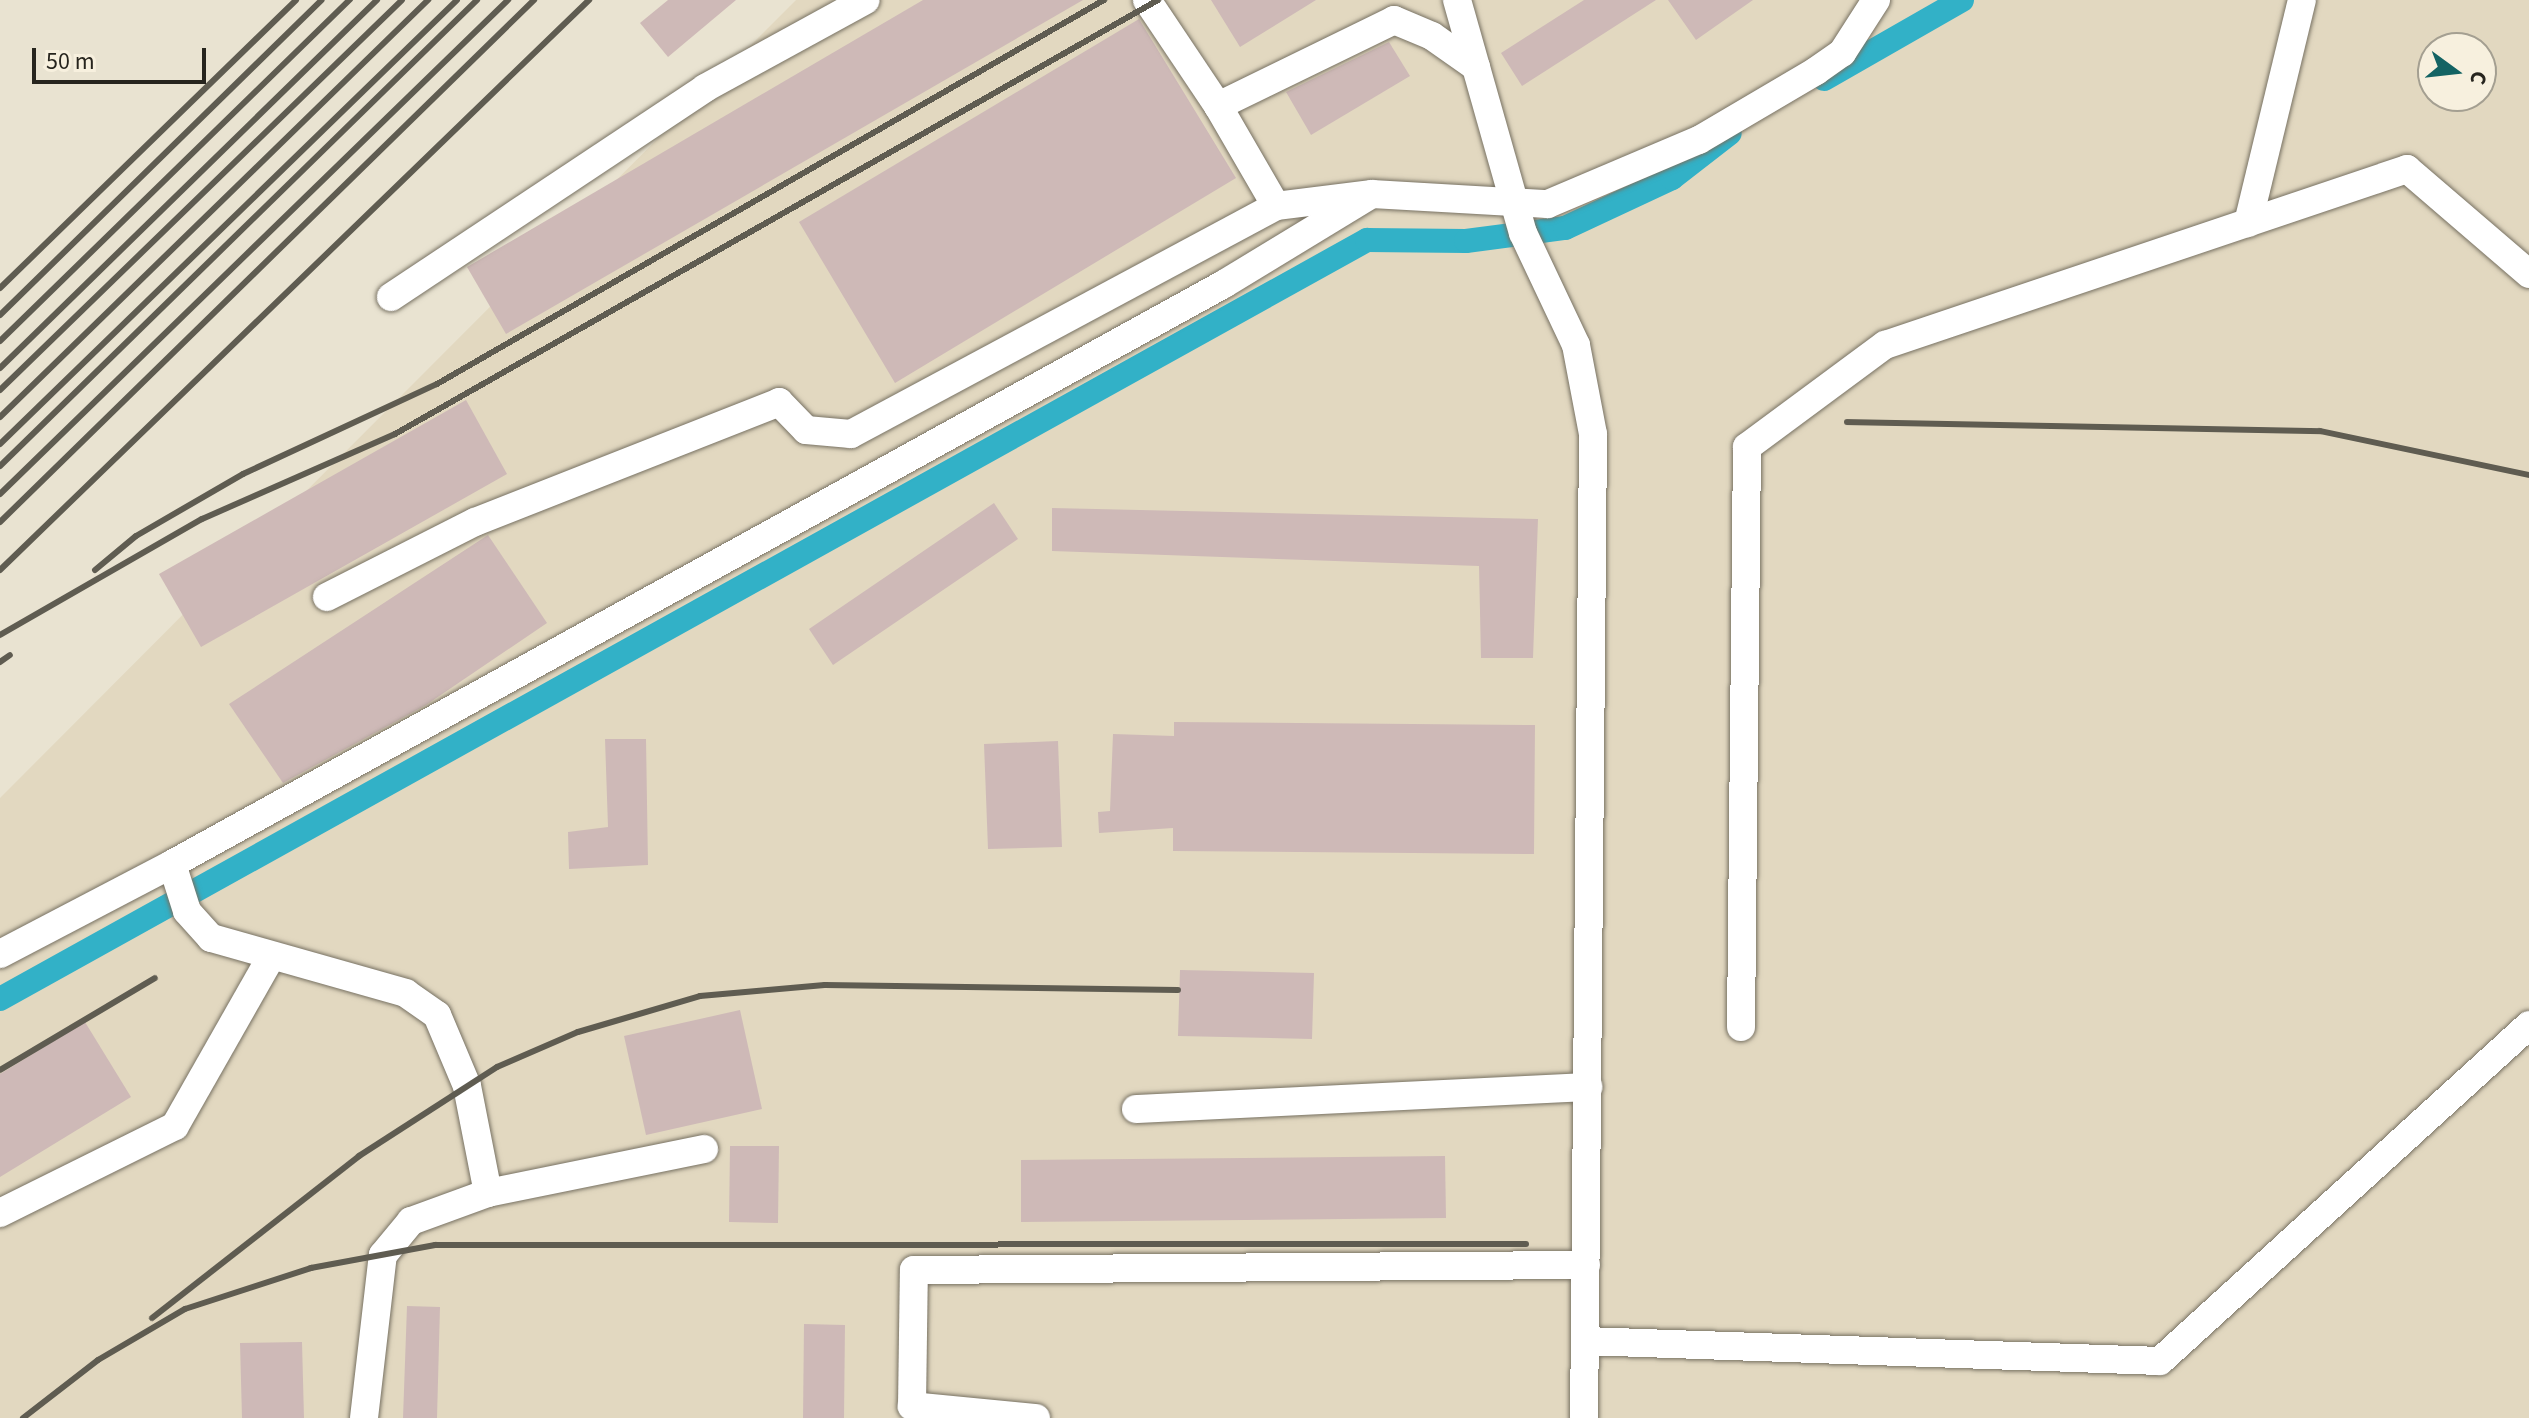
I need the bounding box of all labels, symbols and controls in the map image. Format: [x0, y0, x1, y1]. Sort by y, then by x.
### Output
scale bar [36, 32, 210, 82]
north arrow [2417, 32, 2497, 112]
text: 50 m [46, 44, 95, 79]
text: С [2461, 67, 2495, 88]

